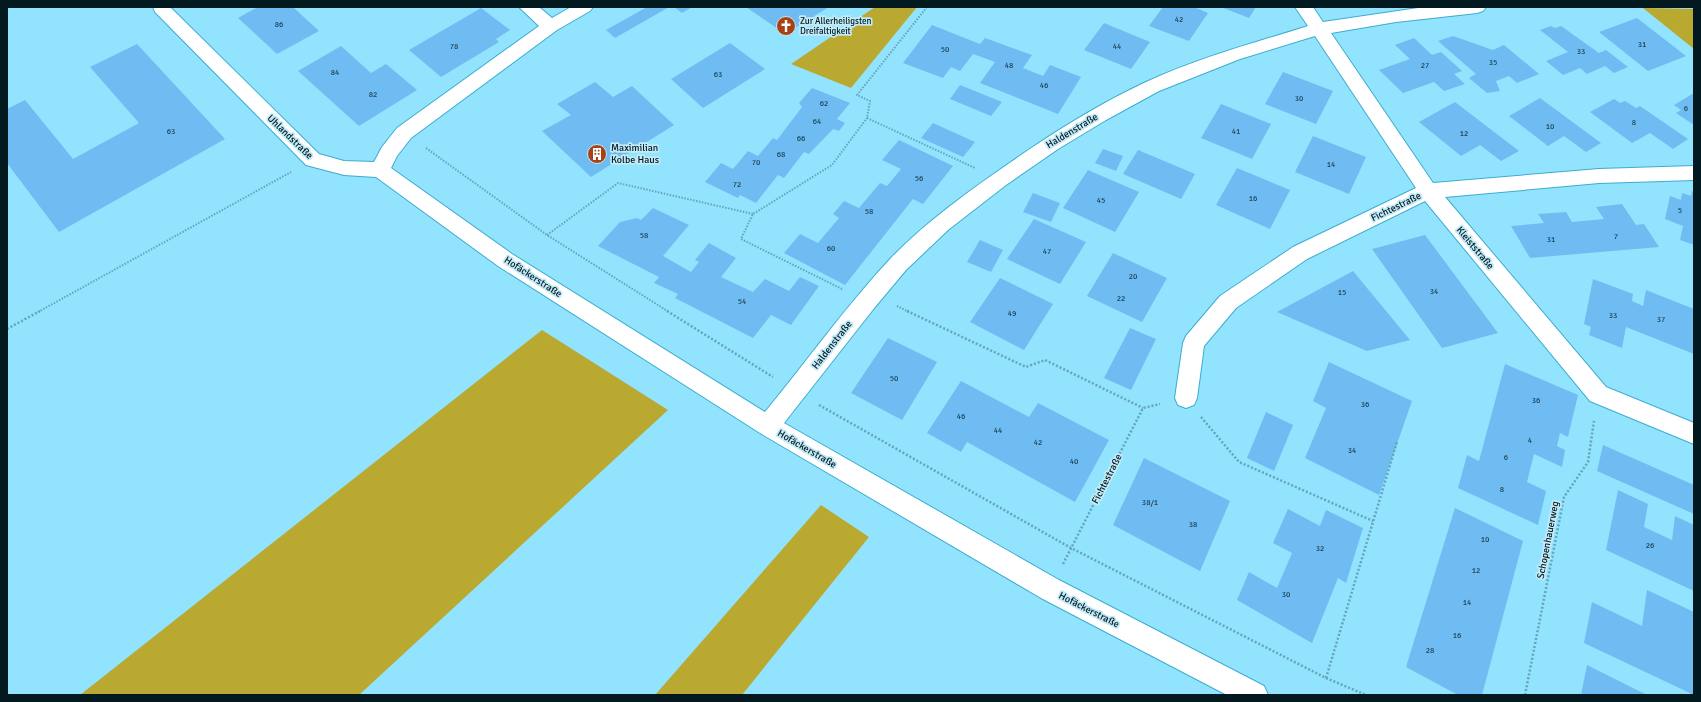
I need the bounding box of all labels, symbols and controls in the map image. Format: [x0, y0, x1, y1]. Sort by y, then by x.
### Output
house number: 42 [1175, 14, 1183, 24]
church icon: Zur Allerheiligsten Dreifaltigkeit [775, 15, 797, 37]
place label: Zur Allerheiligsten Dreifaltigkeit [800, 16, 872, 37]
house number: 86 [275, 19, 283, 29]
house number: 31 [1638, 39, 1646, 49]
house number: 78 [450, 41, 458, 51]
house number: 44 [1113, 41, 1122, 51]
house number: 50 [941, 44, 949, 54]
house number: 33 [1577, 46, 1585, 56]
house number: 35 [1489, 57, 1497, 67]
house number: 48 [1005, 60, 1013, 70]
house number: 27 [1421, 60, 1429, 70]
house number: 84 [331, 67, 340, 77]
house number: 63 [714, 69, 722, 79]
house number: 46 [1040, 80, 1048, 90]
house number: 82 [369, 89, 377, 99]
house number: 30 [1295, 93, 1303, 103]
house number: 62 [820, 98, 828, 108]
house number: 6 [1684, 103, 1688, 113]
street label: Haldenstraße [1044, 111, 1100, 151]
street label: Uhlandstraße [265, 112, 315, 162]
house number: 64 [813, 116, 822, 126]
house number: 8 [1632, 117, 1636, 127]
house number: 10 [1546, 121, 1554, 131]
house number: 63 [167, 126, 175, 136]
house number: 41 [1232, 126, 1240, 136]
house number: 12 [1460, 128, 1468, 138]
house number: 66 [797, 133, 805, 143]
place label: Maximilian Kolbe Haus [611, 142, 660, 166]
building icon: Maximilian Kolbe Haus [586, 143, 608, 165]
house number: 68 [777, 149, 785, 159]
house number: 70 [752, 157, 760, 167]
house number: 14 [1327, 159, 1336, 169]
house number: 56 [915, 173, 923, 183]
house number: 72 [733, 179, 741, 189]
street label: Fichtestraße [1369, 190, 1423, 224]
house number: 16 [1249, 193, 1257, 203]
house number: 45 [1097, 195, 1105, 205]
house number: 5 [1678, 205, 1682, 215]
house number: 58 [865, 206, 873, 216]
street label: Kleiststraße [1454, 224, 1496, 272]
house number: 58 [640, 230, 648, 240]
house number: 7 [1614, 231, 1618, 241]
house number: 31 [1547, 234, 1555, 244]
house number: 60 [827, 243, 835, 253]
house number: 47 [1043, 246, 1051, 256]
street label: Hofäckerstraße [502, 254, 564, 300]
house number: 20 [1129, 271, 1137, 281]
house number: 34 [1430, 286, 1439, 296]
house number: 15 [1338, 287, 1346, 297]
house number: 22 [1117, 293, 1125, 303]
house number: 54 [738, 296, 747, 306]
house number: 49 [1008, 308, 1016, 318]
house number: 33 [1609, 310, 1617, 320]
house number: 37 [1657, 314, 1665, 324]
street label: Haldenstraße [809, 318, 855, 372]
house number: 50 [890, 373, 898, 383]
house number: 36 [1532, 395, 1540, 405]
house number: 36 [1361, 399, 1369, 409]
house number: 46 [957, 411, 965, 421]
house number: 44 [994, 425, 1003, 435]
street label: Hofäckerstraße [775, 427, 839, 471]
house number: 4 [1528, 435, 1533, 445]
house number: 42 [1034, 437, 1042, 447]
house number: 34 [1348, 445, 1357, 455]
street label: Fichtestraße [1089, 452, 1125, 506]
house number: 6 [1504, 452, 1508, 462]
house number: 40 [1070, 456, 1078, 466]
house number: 8 [1500, 484, 1504, 494]
house number: 38/1 [1142, 497, 1158, 507]
street label: Schopenhauerweg [1535, 500, 1561, 580]
house number: 38 [1189, 519, 1197, 529]
house number: 10 [1481, 534, 1489, 544]
house number: 26 [1646, 540, 1654, 550]
house number: 32 [1316, 543, 1324, 553]
house number: 12 [1472, 565, 1480, 575]
house number: 30 [1282, 589, 1290, 599]
street label: Hofäckerstraße [1057, 590, 1121, 630]
house number: 14 [1463, 597, 1472, 607]
house number: 16 [1453, 630, 1461, 640]
house number: 28 [1426, 645, 1434, 655]

